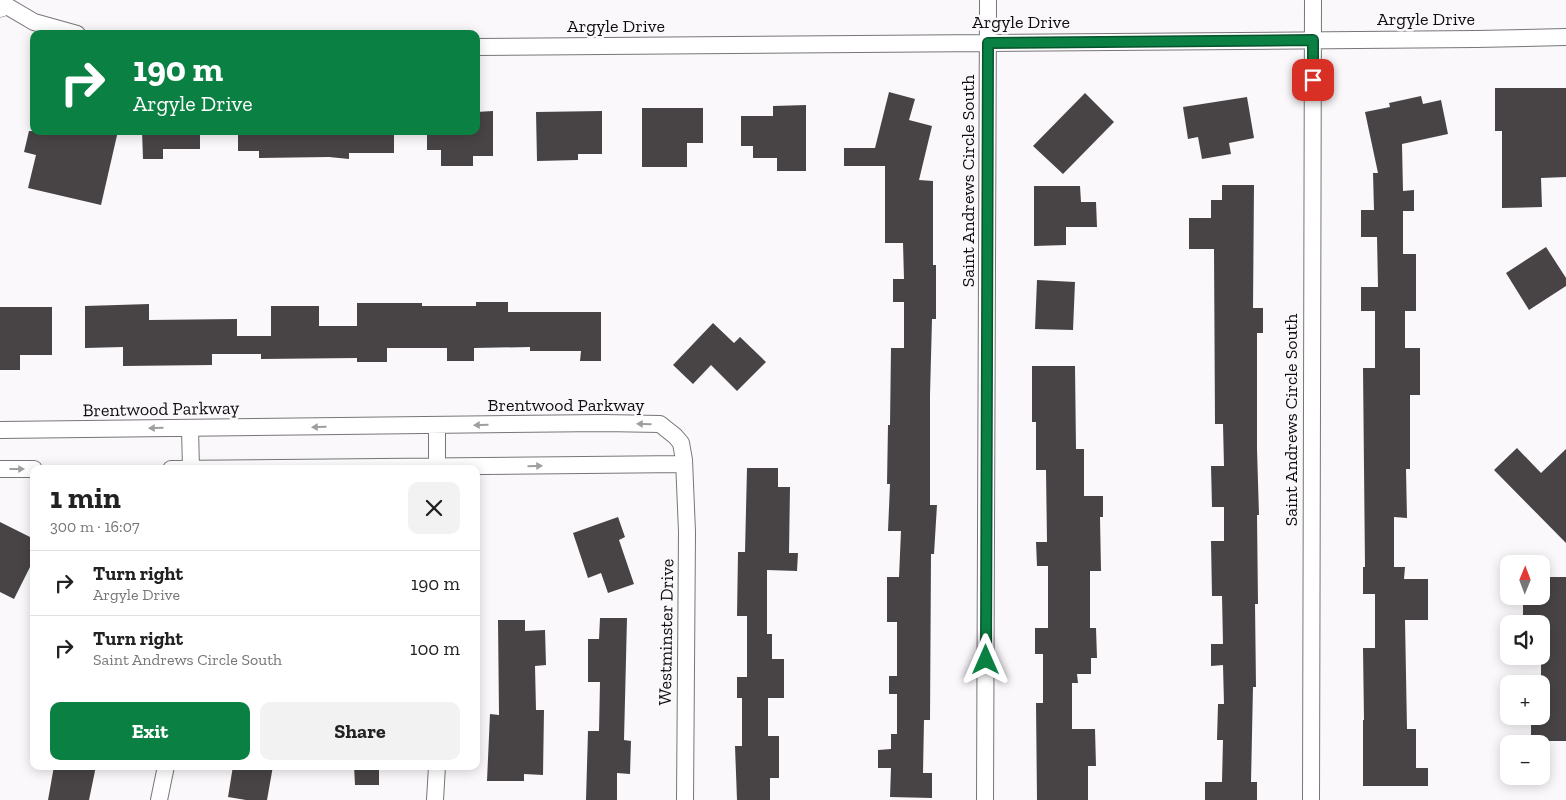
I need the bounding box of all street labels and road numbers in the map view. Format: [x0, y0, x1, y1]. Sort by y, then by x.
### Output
street label: Argyle Drive [1377, 8, 1475, 30]
street label: Argyle Drive [972, 11, 1070, 33]
street label: Argyle Drive [567, 15, 665, 37]
street label: Saint Andrews Circle South [957, 75, 979, 287]
street label: Saint Andrews Circle South [1280, 314, 1302, 526]
street label: Brentwood Parkway [488, 394, 645, 416]
street label: Brentwood Parkway [82, 397, 240, 421]
street label: Westminster Drive [654, 558, 678, 706]

